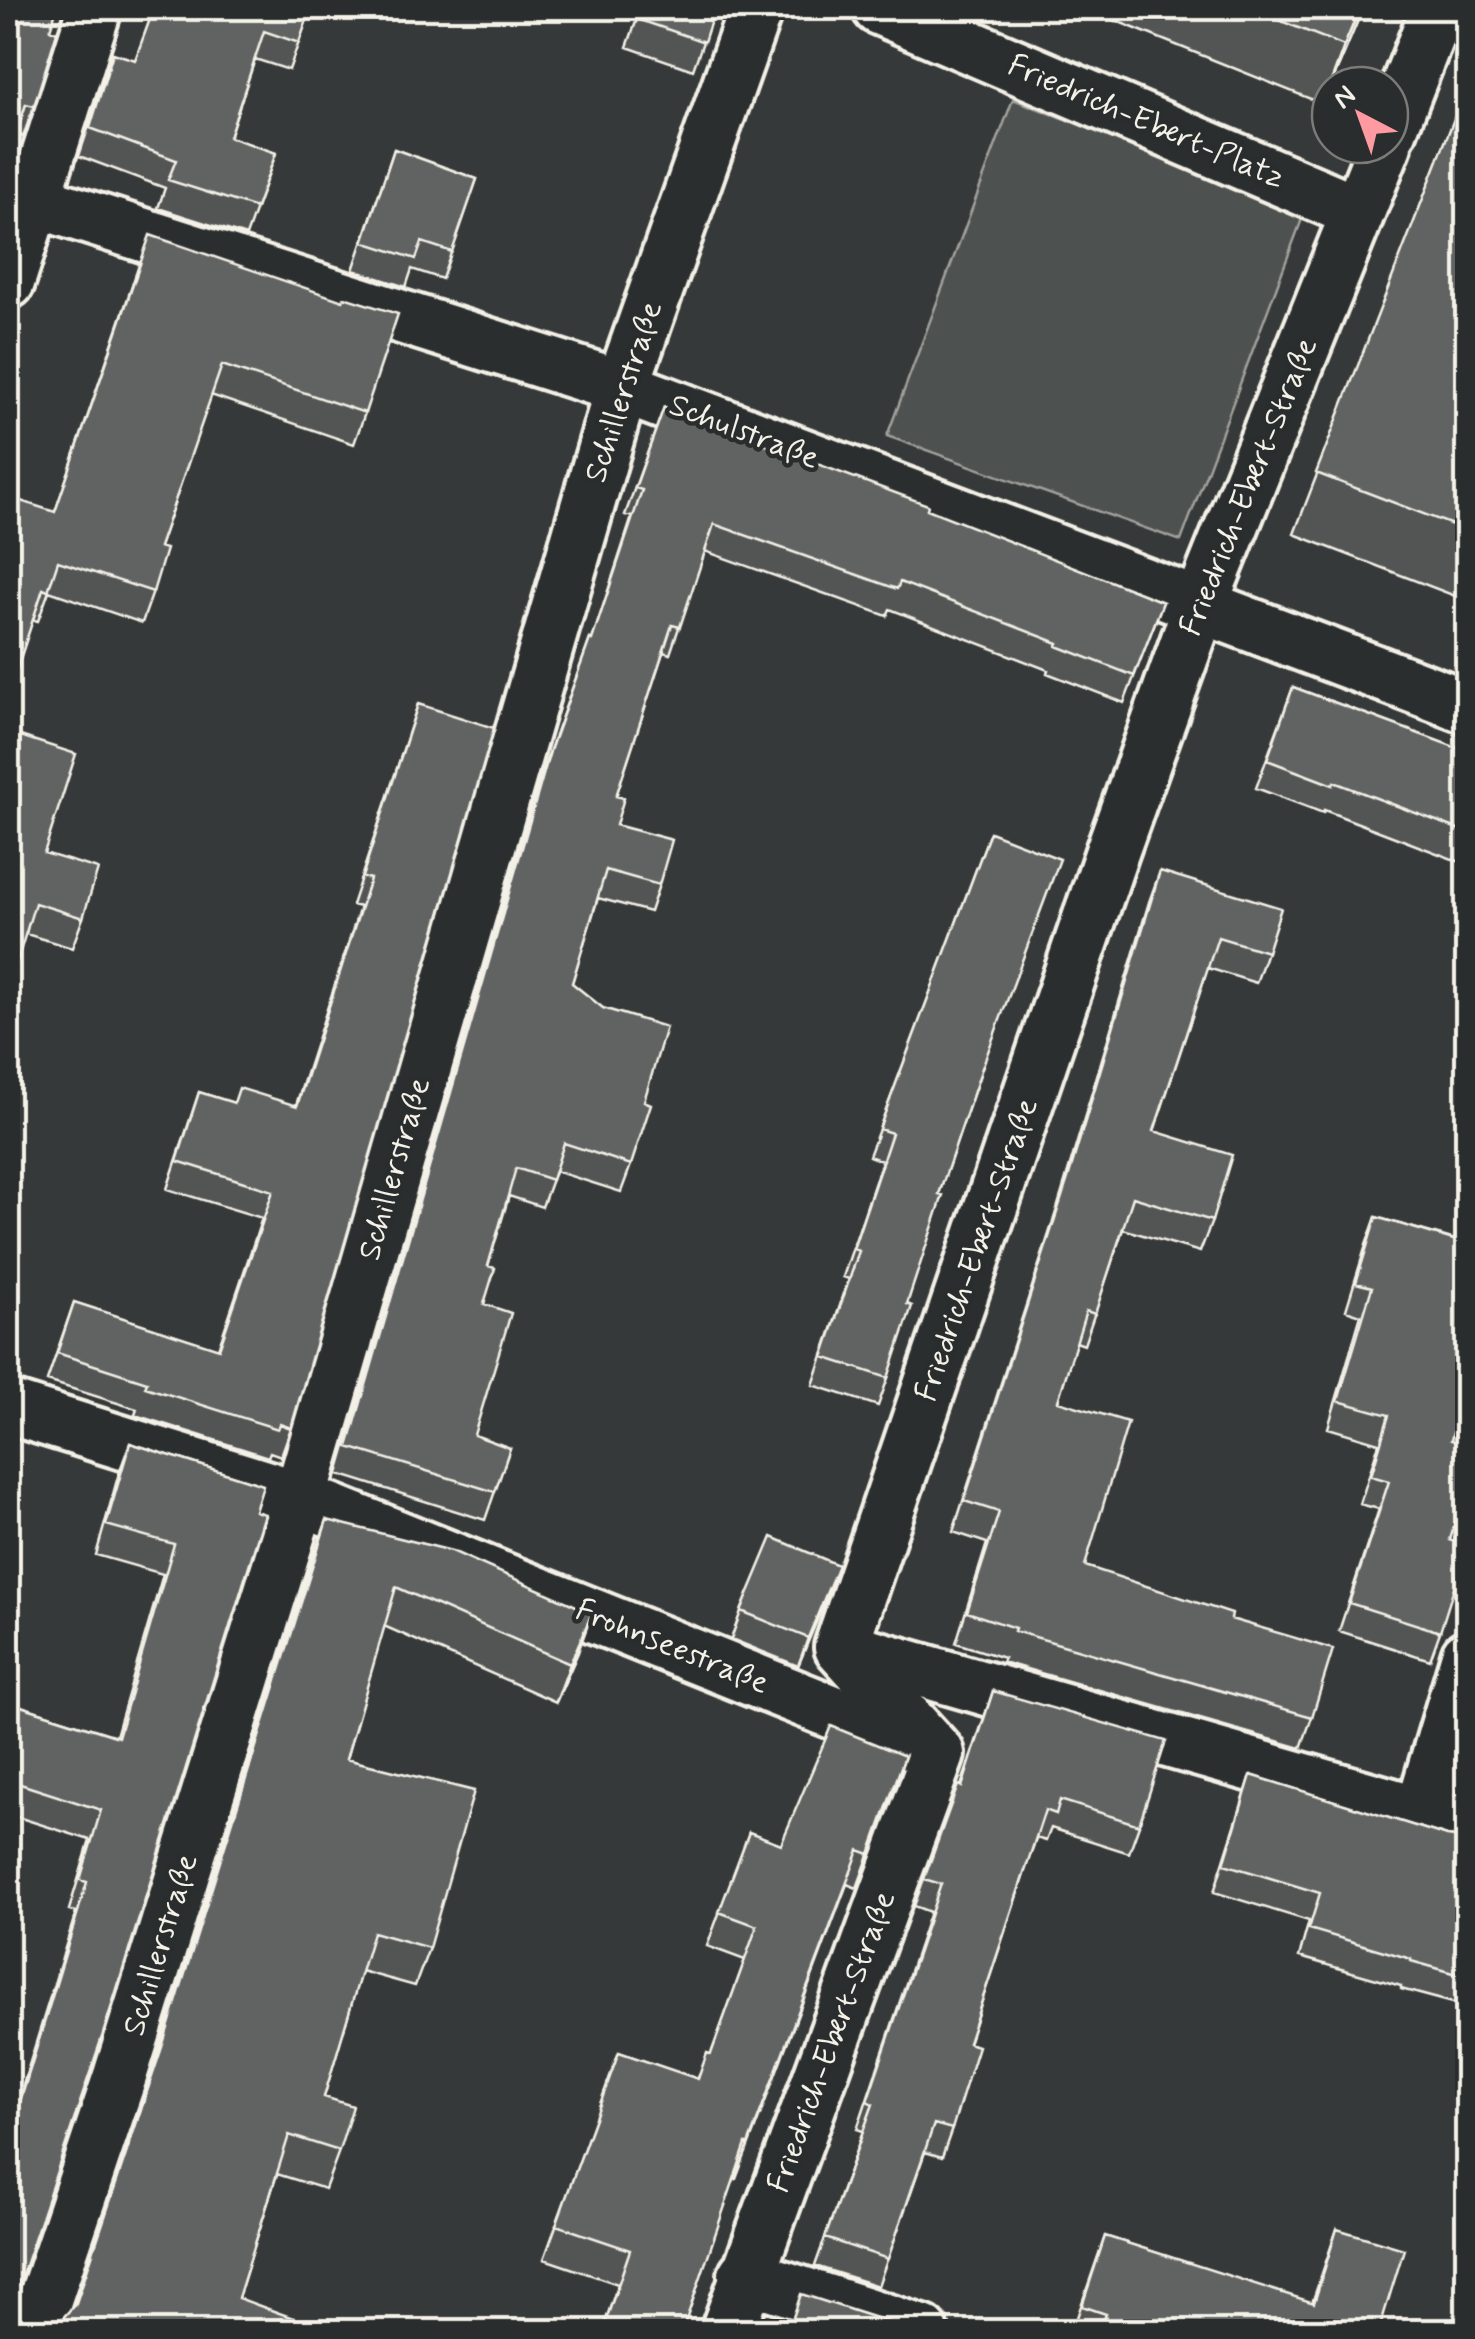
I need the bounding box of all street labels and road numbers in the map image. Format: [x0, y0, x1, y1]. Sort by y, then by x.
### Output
street label: Friedrich-Ebert-Platz [1001, 45, 1291, 199]
street label: Schillerstraße [575, 296, 673, 488]
street label: Friedrich-Ebert-Straße [1170, 332, 1328, 642]
street label: Schulstraße [663, 384, 825, 480]
street label: Schillerstraße [349, 1073, 441, 1265]
street label: Friedrich-Ebert-Straße [905, 1093, 1049, 1407]
street label: Frohnseestraße [569, 1589, 775, 1705]
street label: Schillerstraße [113, 1849, 209, 2041]
street label: Friedrich-Ebert-Straße [758, 1885, 906, 2199]

